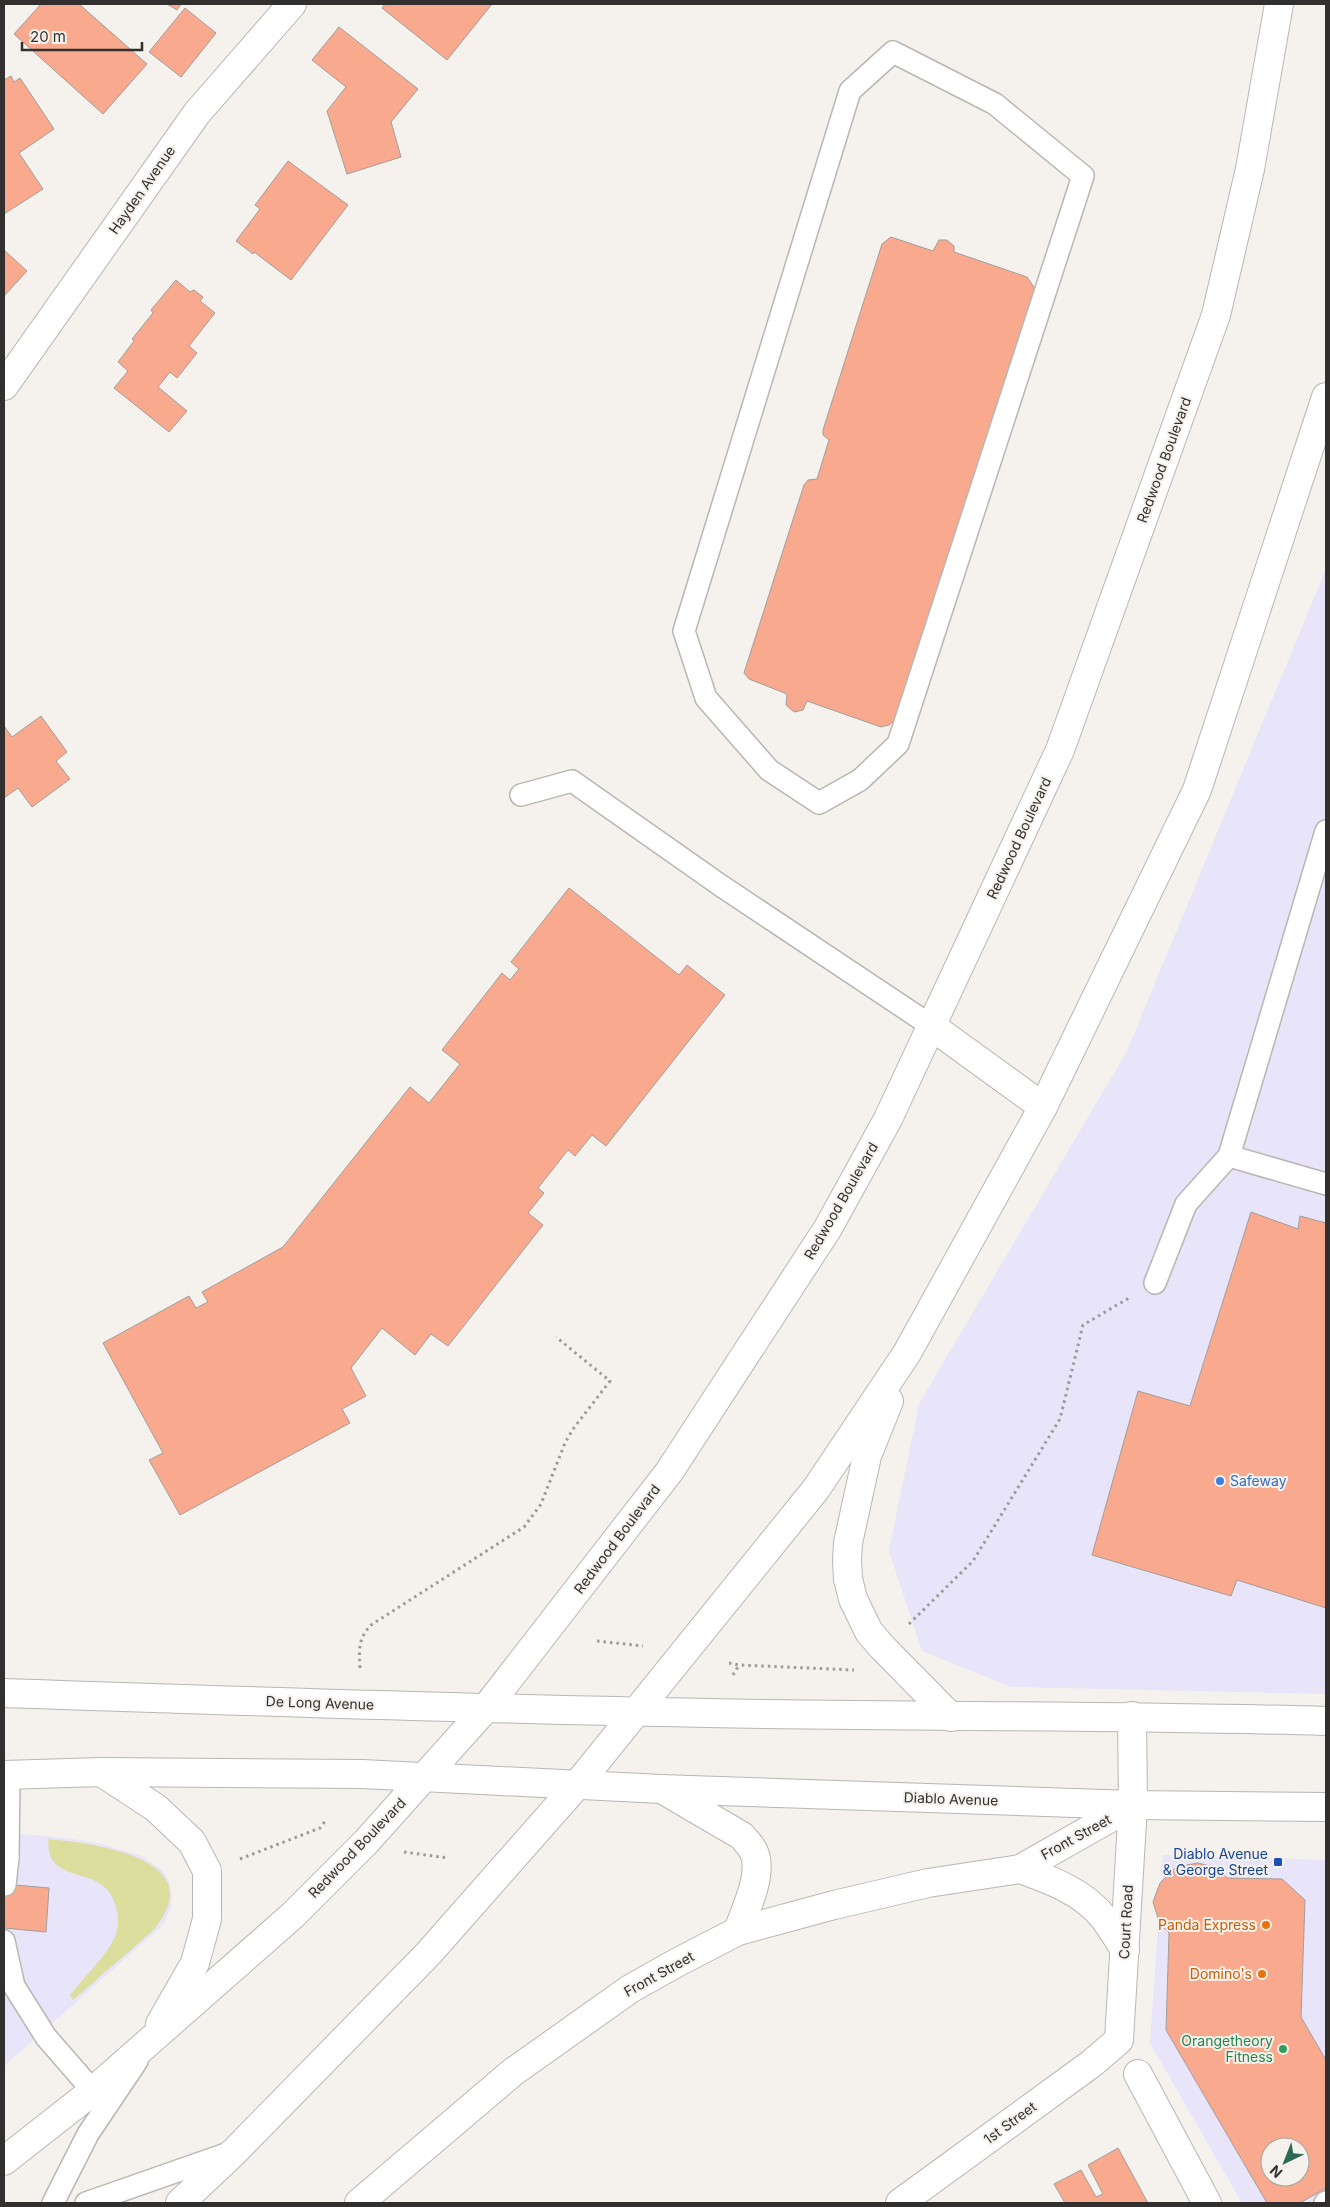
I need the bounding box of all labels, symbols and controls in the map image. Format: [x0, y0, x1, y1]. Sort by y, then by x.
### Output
scale bar [22, 20, 142, 52]
text: 20 m [30, 27, 66, 46]
street label: Hayden Avenue [105, 142, 178, 237]
street label: Redwood Boulevard [1133, 395, 1194, 525]
street label: Redwood Boulevard [983, 774, 1054, 901]
street label: Redwood Boulevard [800, 1139, 881, 1262]
place label: Safeway [1230, 1472, 1287, 1489]
marker: Safeway [1214, 1475, 1226, 1487]
street label: Redwood Boulevard [570, 1481, 663, 1597]
street label: De Long Avenue [266, 1692, 375, 1713]
street label: Diablo Avenue [903, 1788, 999, 1809]
street label: Redwood Boulevard [305, 1794, 409, 1901]
street label: Front Street [1038, 1810, 1114, 1863]
place label: Diablo Avenue & George Street [1163, 1845, 1268, 1878]
marker: Diablo Avenue & George Street [1272, 1856, 1284, 1868]
street label: Court Road [1115, 1884, 1136, 1960]
place label: Panda Express [1158, 1916, 1256, 1933]
marker: Panda Express [1260, 1919, 1272, 1931]
street label: Front Street [621, 1947, 697, 2000]
place label: Domino's [1190, 1965, 1252, 1982]
marker: Domino's [1256, 1968, 1268, 1980]
place label: Orangetheory Fitness [1181, 2032, 1273, 2065]
marker: Orangetheory Fitness [1277, 2043, 1289, 2055]
street label: 1st Street [980, 2098, 1040, 2147]
north arrow [1260, 2137, 1310, 2187]
text: N [1266, 2162, 1285, 2182]

